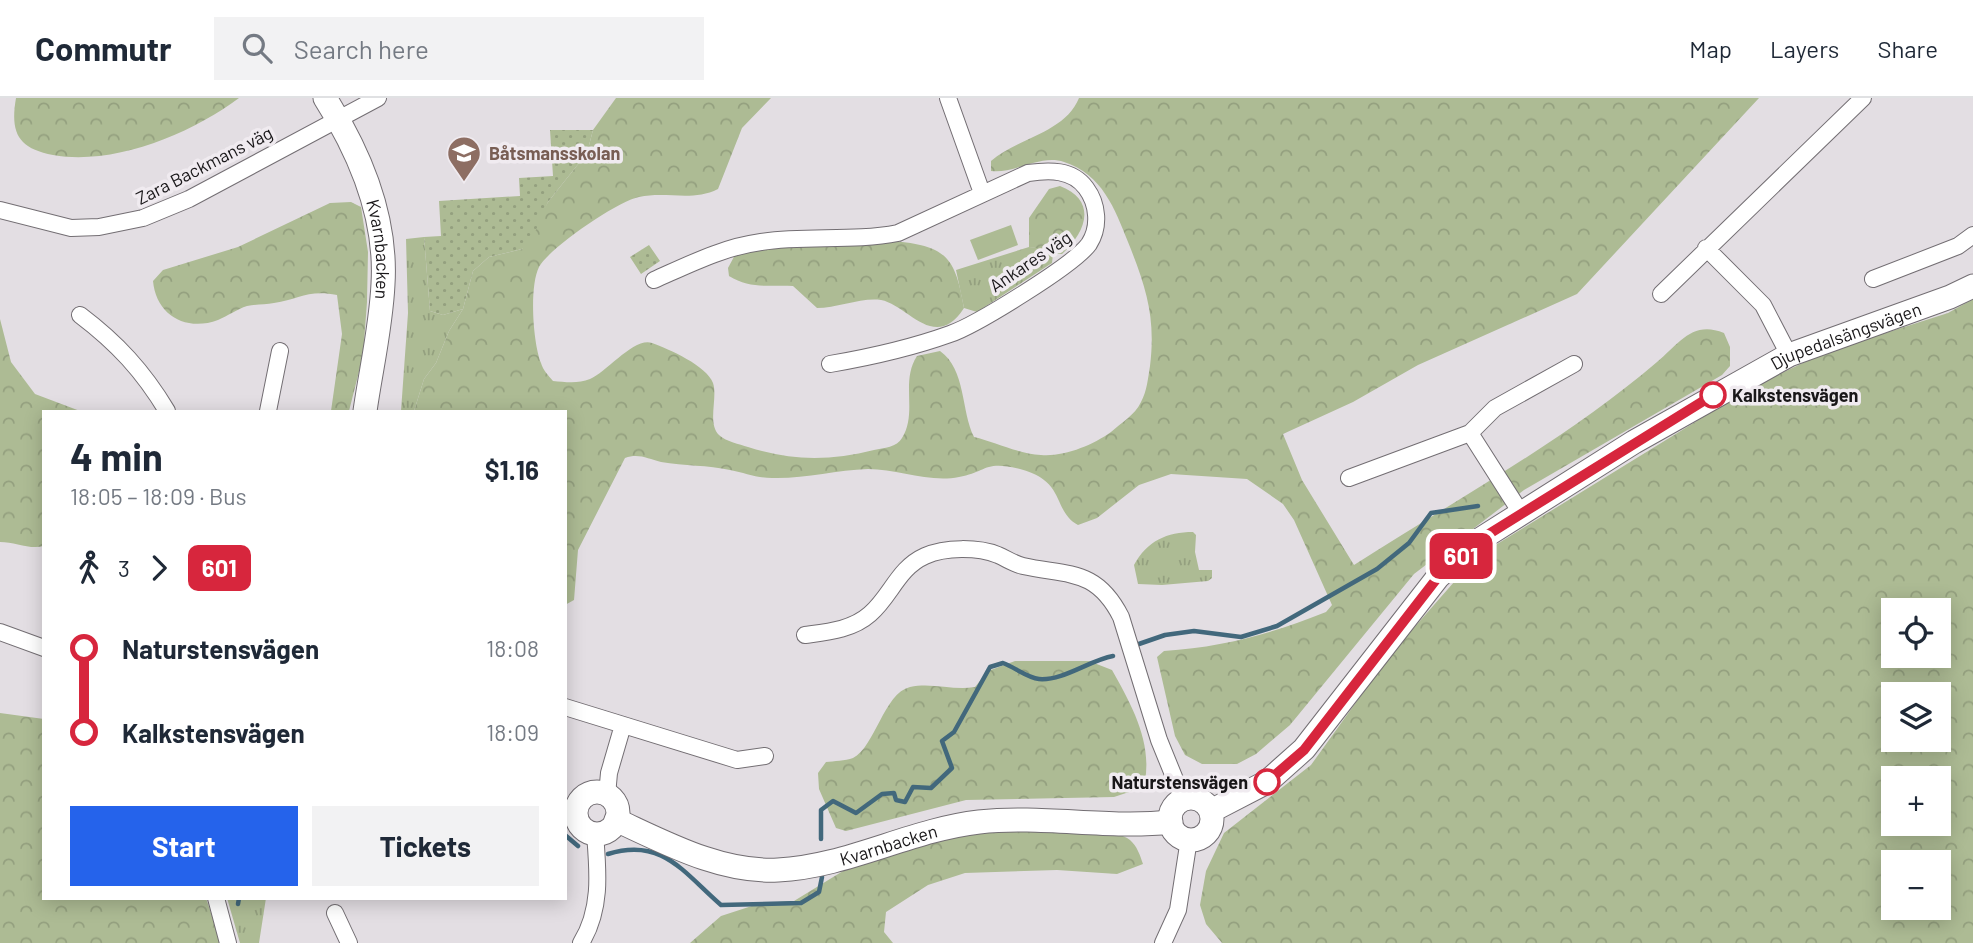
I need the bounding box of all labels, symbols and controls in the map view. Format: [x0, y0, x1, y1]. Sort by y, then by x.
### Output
search box [214, 17, 704, 80]
text: Commutr [35, 28, 172, 68]
icon: search [238, 29, 276, 67]
text: Search here [294, 33, 429, 64]
text: Map [1689, 34, 1732, 63]
text: Layers [1770, 34, 1839, 63]
text: Share [1877, 34, 1938, 63]
street label: Zara Backmans väg [132, 121, 276, 209]
school or university icon: Båtsmansskolan [445, 134, 483, 183]
place label: Båtsmansskolan [489, 142, 620, 164]
street label: Kvarnbacken [362, 197, 394, 300]
street label: Ankares väg [985, 226, 1075, 296]
street label: Djupedalsängsvägen [1766, 297, 1924, 374]
marker: Kalkstensvägen [1700, 382, 1726, 408]
place label: Kalkstensvägen [1732, 384, 1858, 406]
text: 4 min [70, 433, 163, 479]
text: $1.16 [485, 454, 539, 485]
text: 18:05 – 18:09 · Bus [70, 482, 247, 510]
line badge: 601 [1421, 533, 1501, 579]
text: 601 [1444, 541, 1478, 570]
icon: walk [70, 549, 108, 587]
icon: forward [140, 549, 178, 587]
text: 601 [202, 553, 237, 582]
text: 3 [118, 554, 130, 582]
map controls [1881, 598, 1951, 920]
button: locate [1881, 598, 1951, 668]
text: Naturstensvägen [122, 633, 319, 664]
text: 18:08 [486, 634, 539, 662]
button: layers [1881, 682, 1951, 752]
text: Kalkstensvägen [122, 717, 305, 748]
text: 18:09 [486, 718, 539, 746]
button: + [1881, 766, 1951, 836]
marker: Naturstensvägen [1254, 769, 1280, 795]
place label: Naturstensvägen [1111, 771, 1248, 793]
button: Start [70, 806, 298, 886]
button: Tickets [312, 806, 539, 886]
street label: Kvarnbacken [837, 819, 940, 870]
button: − [1881, 850, 1951, 920]

